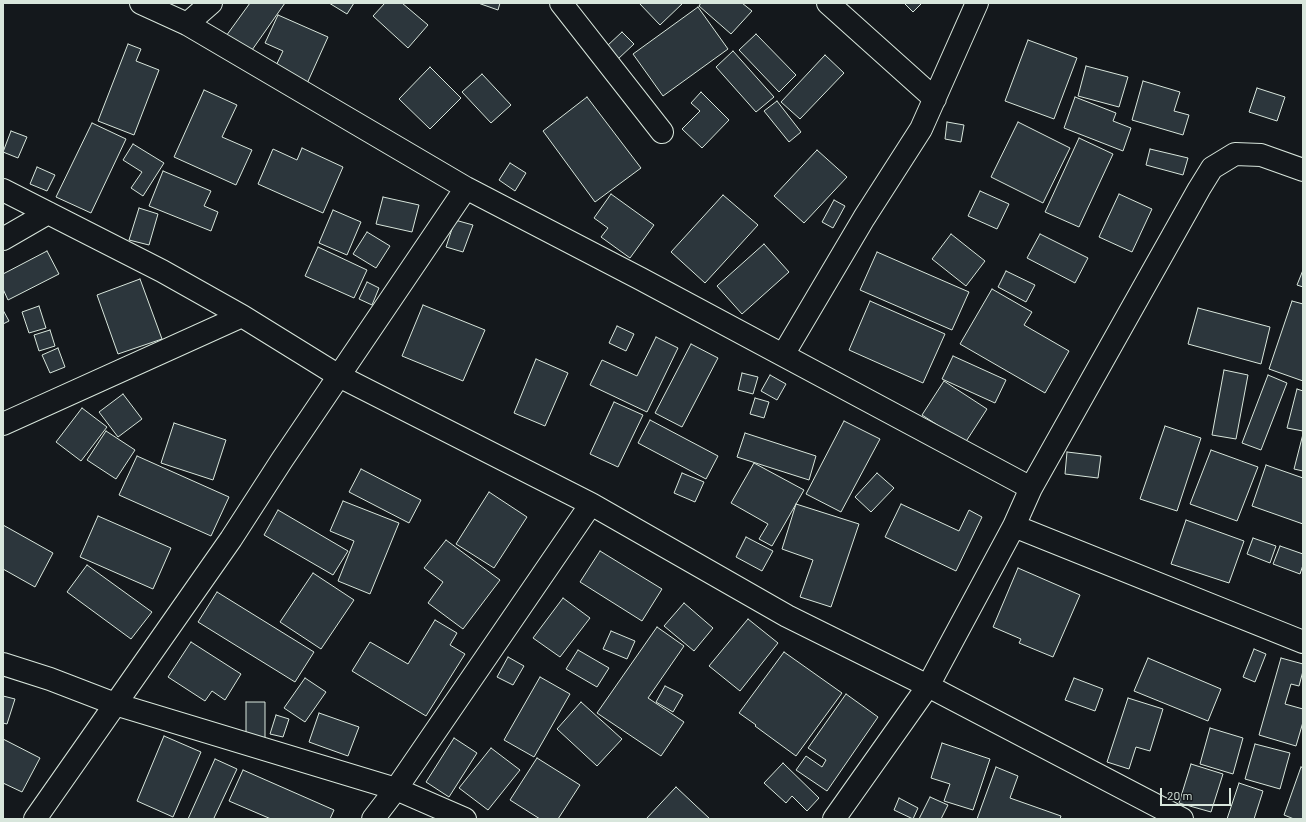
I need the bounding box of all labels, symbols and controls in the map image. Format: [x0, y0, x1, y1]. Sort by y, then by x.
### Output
scale bar [1162, 780, 1233, 806]
text: 20 m [1167, 788, 1193, 802]

